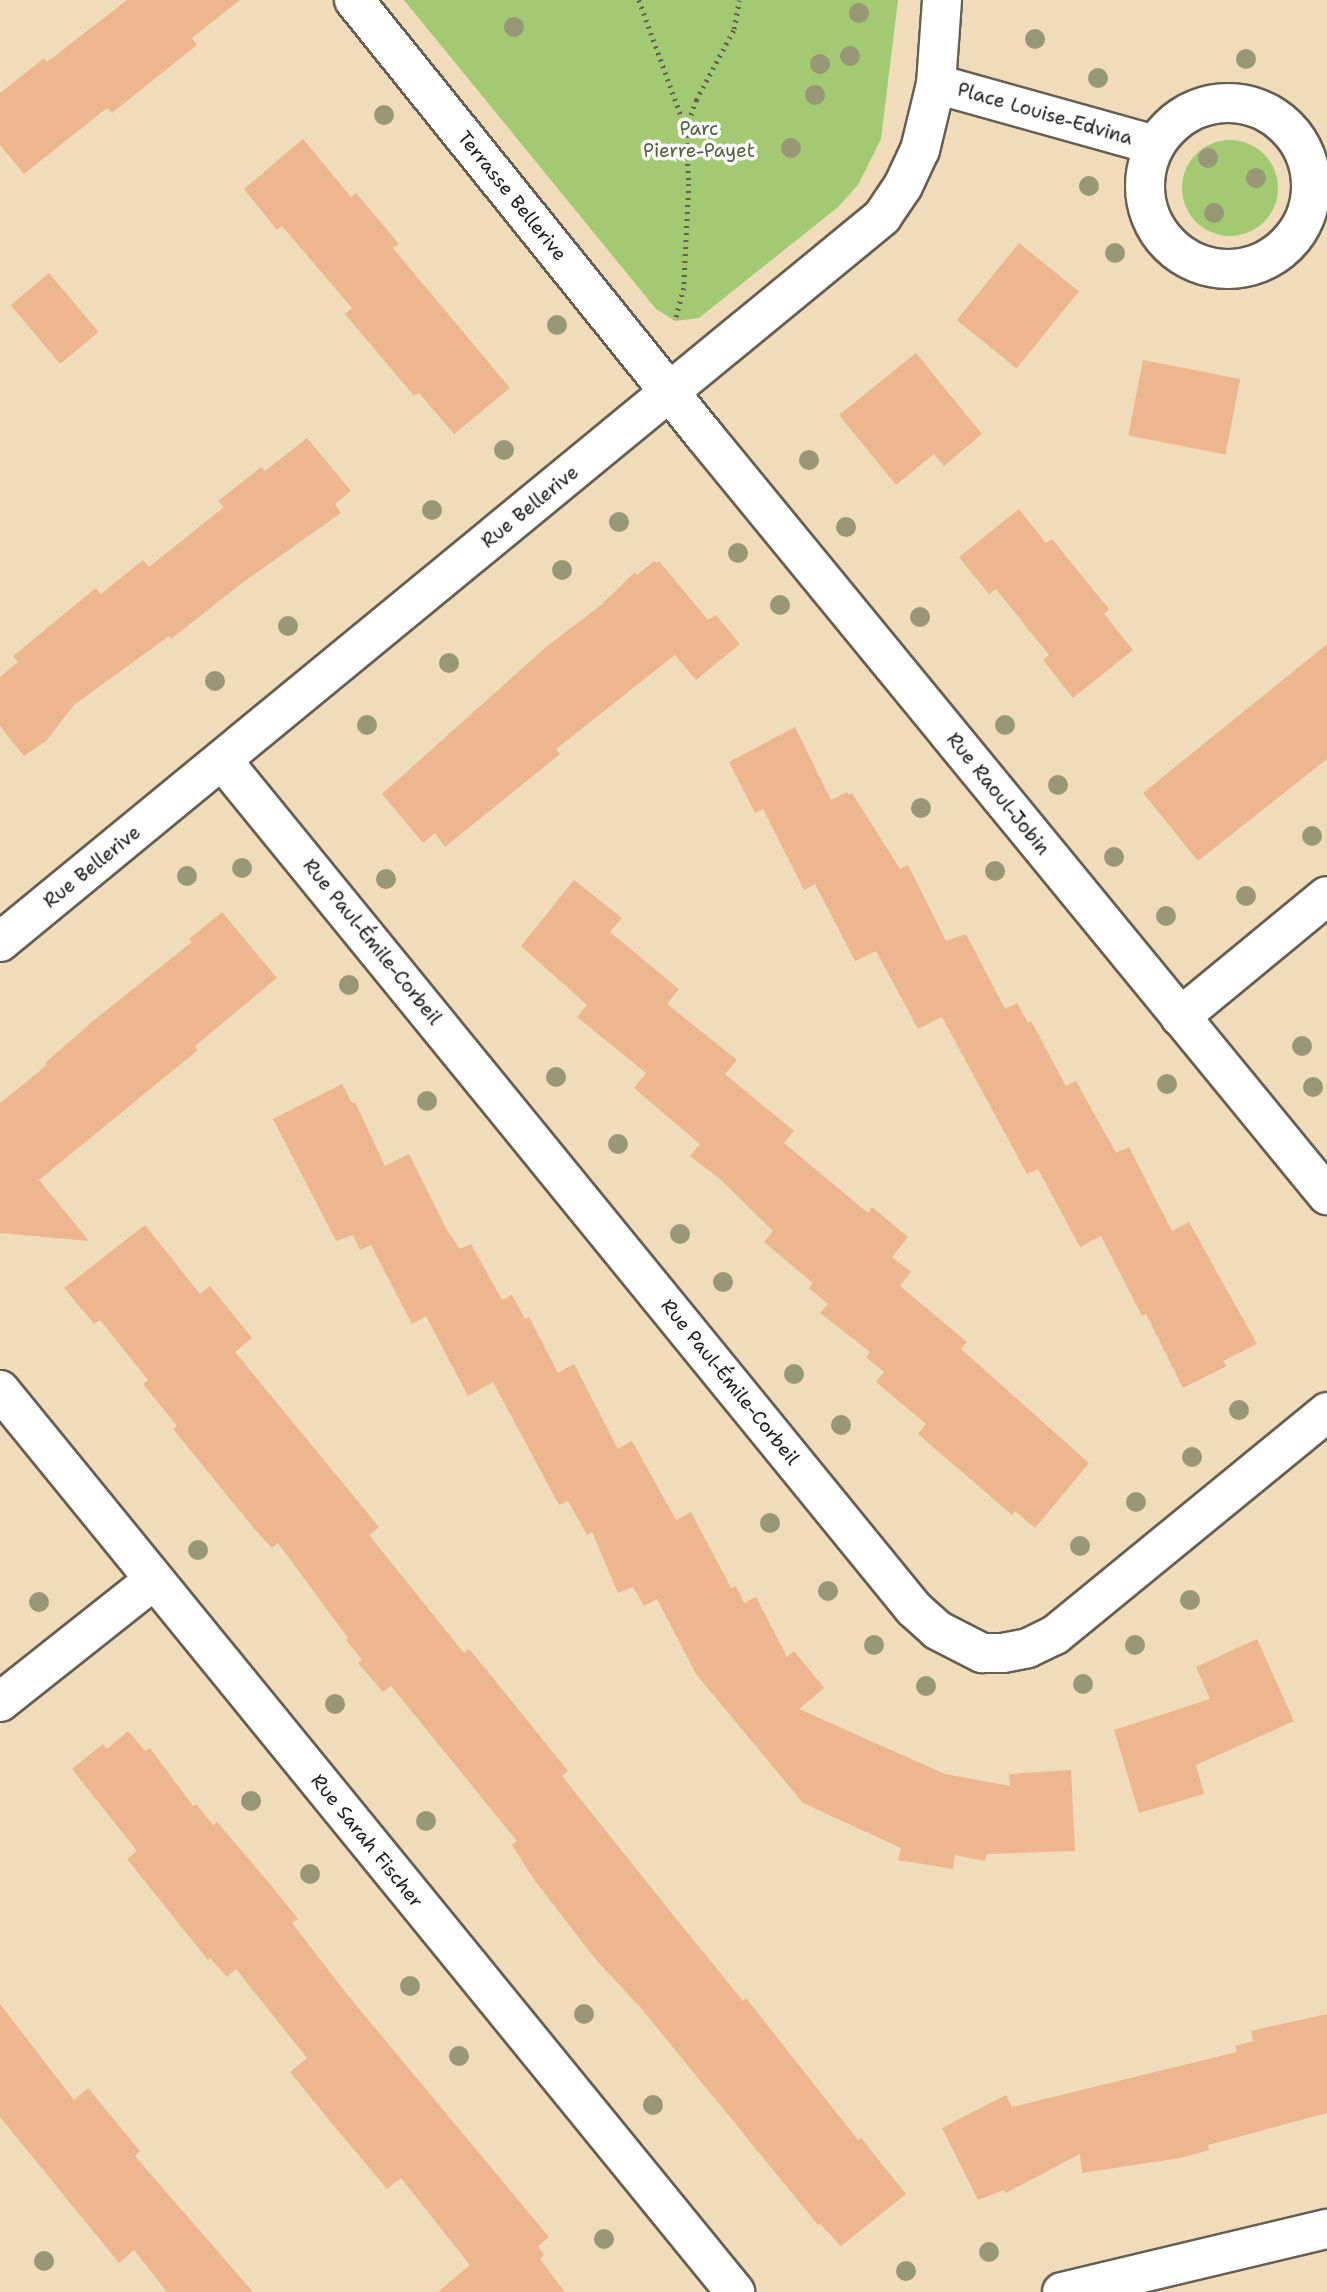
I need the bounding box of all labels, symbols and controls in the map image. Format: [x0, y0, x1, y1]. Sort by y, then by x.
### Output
street label: Place Louise-Edvina [955, 78, 1135, 150]
park label: Parc Pierre-Payet [643, 118, 755, 162]
street label: Terrasse Bellerive [453, 126, 571, 266]
street label: Rue Bellerive [477, 461, 583, 553]
street label: Rue Raoul-Jobin [942, 728, 1054, 860]
street label: Rue Bellerive [39, 821, 145, 913]
street label: Rue Paul-Émile-Corbeil [298, 854, 446, 1030]
street label: Rue Paul-Émile-Corbeil [656, 1294, 804, 1470]
street label: Rue Sarah Fischer [306, 1770, 428, 1912]

